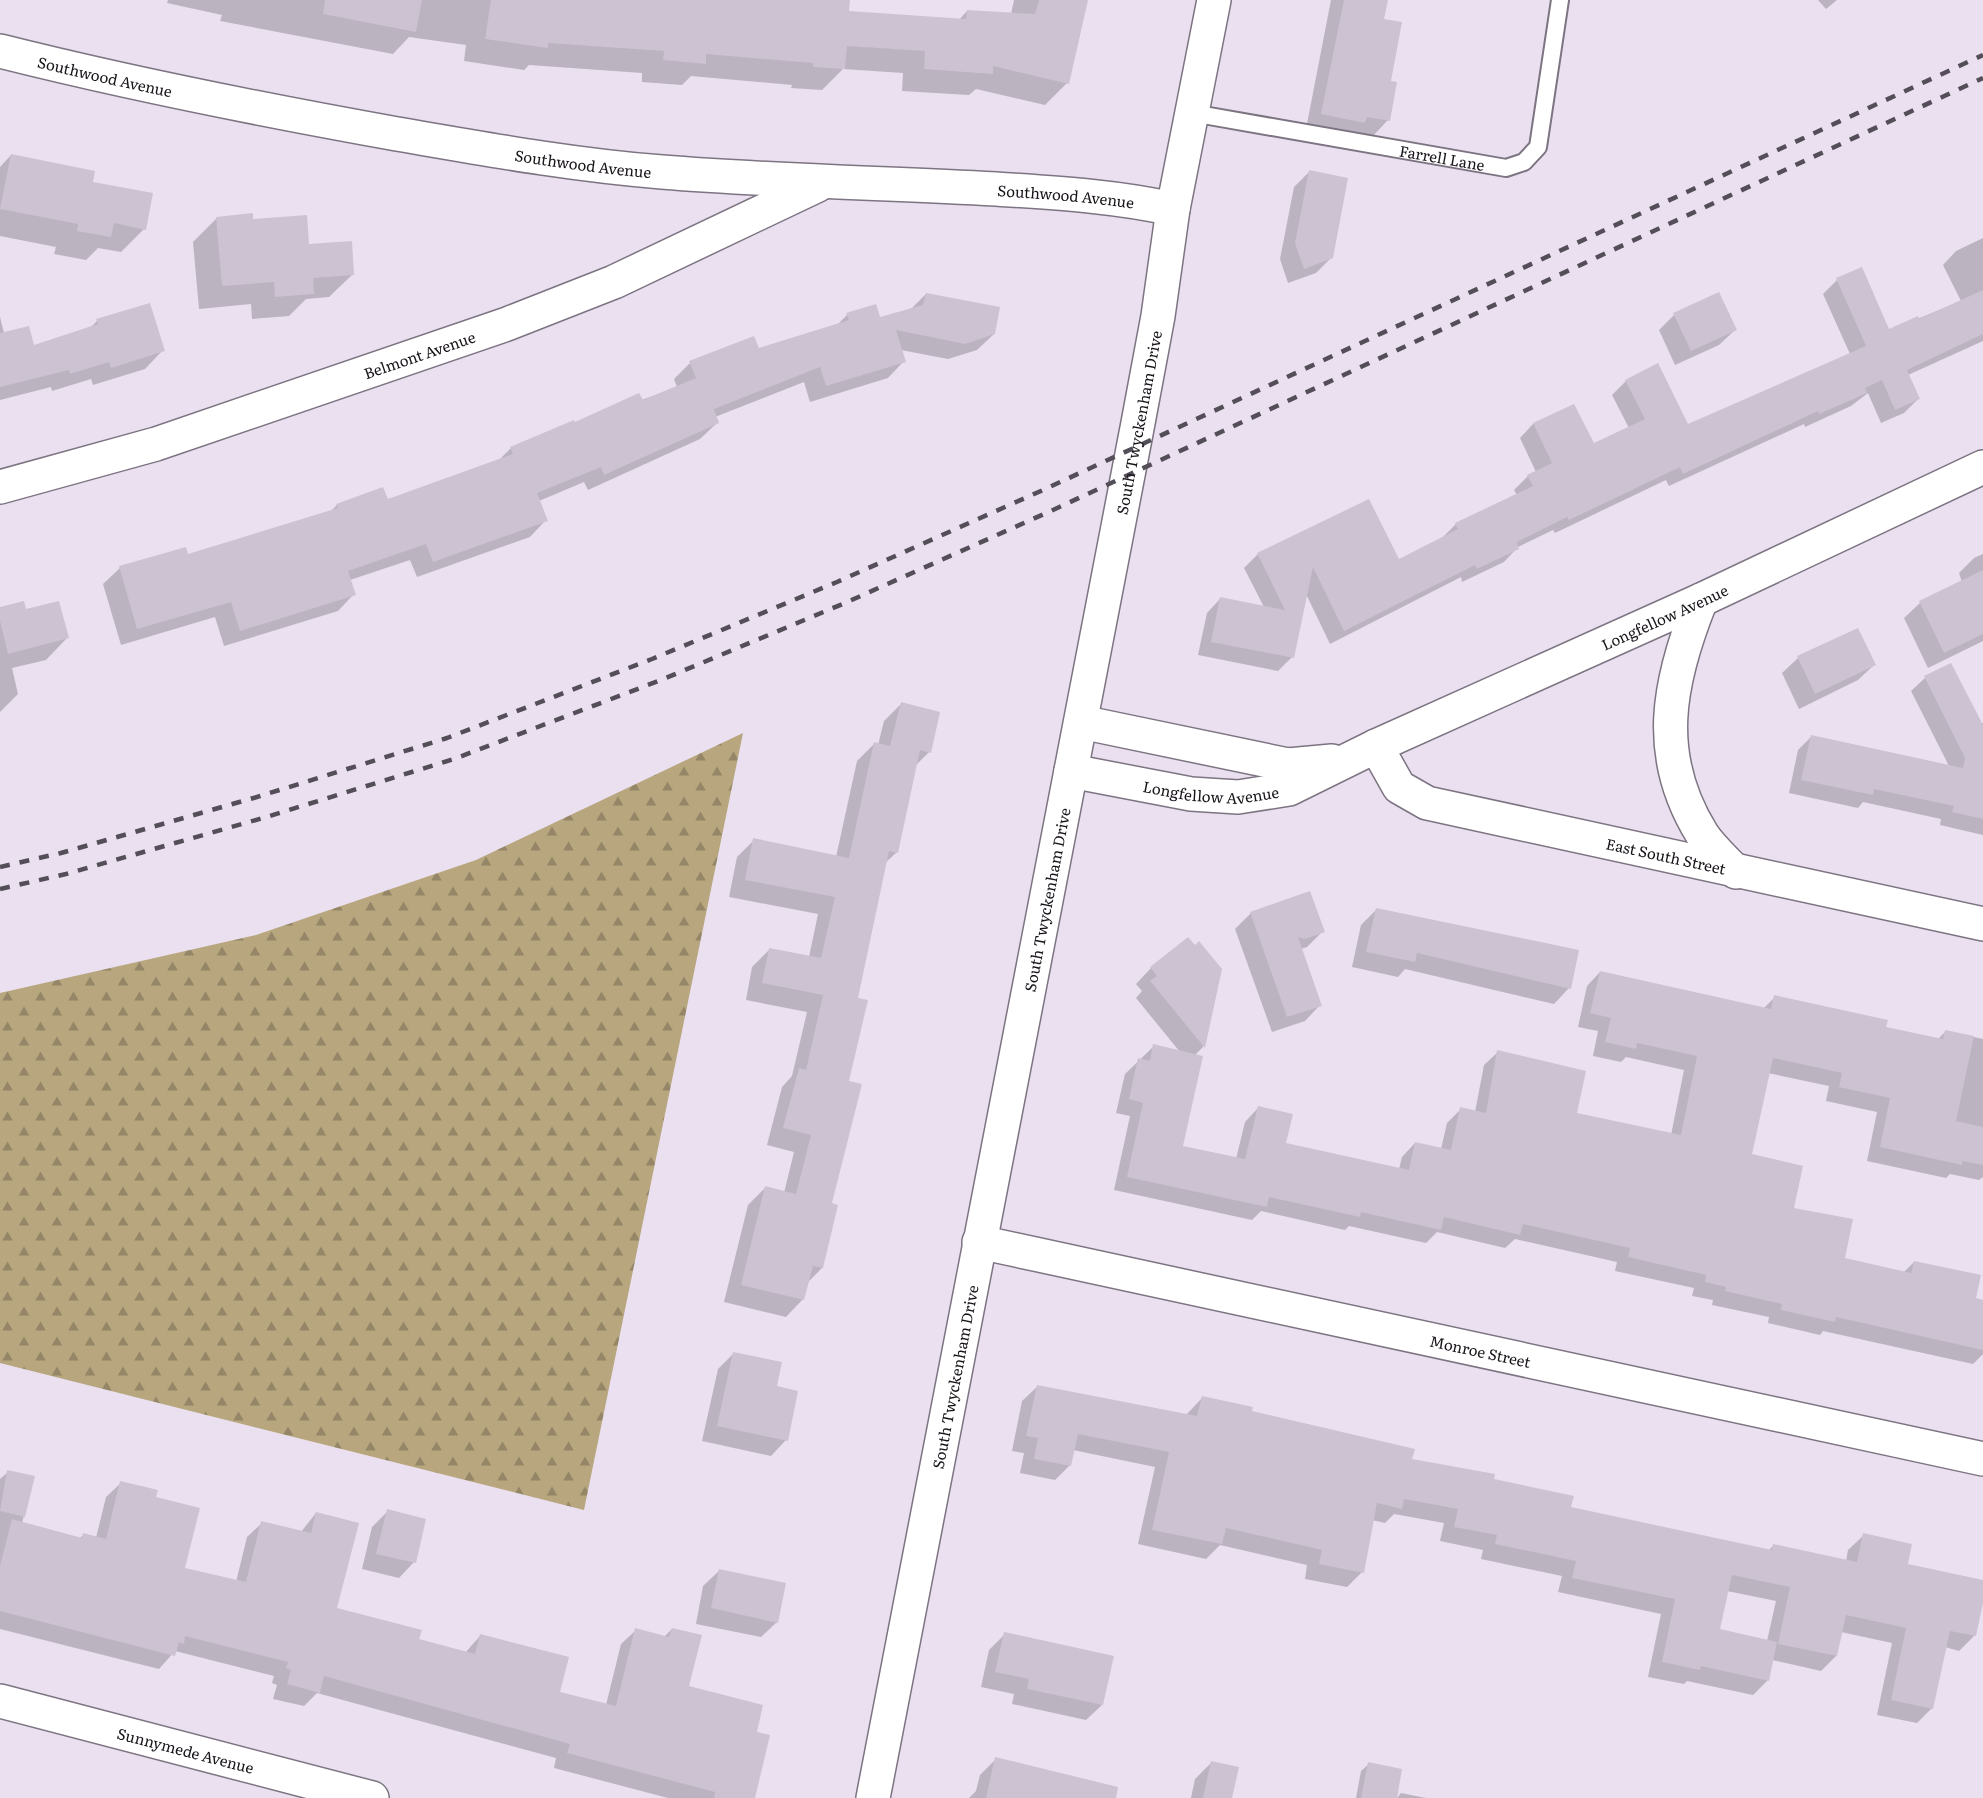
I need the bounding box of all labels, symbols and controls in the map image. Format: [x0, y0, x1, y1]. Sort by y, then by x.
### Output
street label: Southwood Avenue [35, 49, 175, 102]
street label: Farrell Lane [1398, 138, 1487, 176]
street label: Southwood Avenue [513, 142, 653, 183]
street label: Southwood Avenue [997, 178, 1136, 213]
street label: Belmont Avenue [360, 324, 478, 384]
street label: South Twyckenham Drive [1109, 328, 1167, 516]
street label: Longfellow Avenue [1597, 577, 1732, 655]
street label: Longfellow Avenue [1141, 774, 1281, 809]
street label: South Twyckenham Drive [1017, 805, 1075, 993]
street label: East South Street [1604, 831, 1728, 879]
street label: South Twyckenham Drive [925, 1283, 983, 1471]
street label: Monroe Street [1428, 1328, 1533, 1372]
street label: Sunnymede Avenue [115, 1721, 257, 1778]

